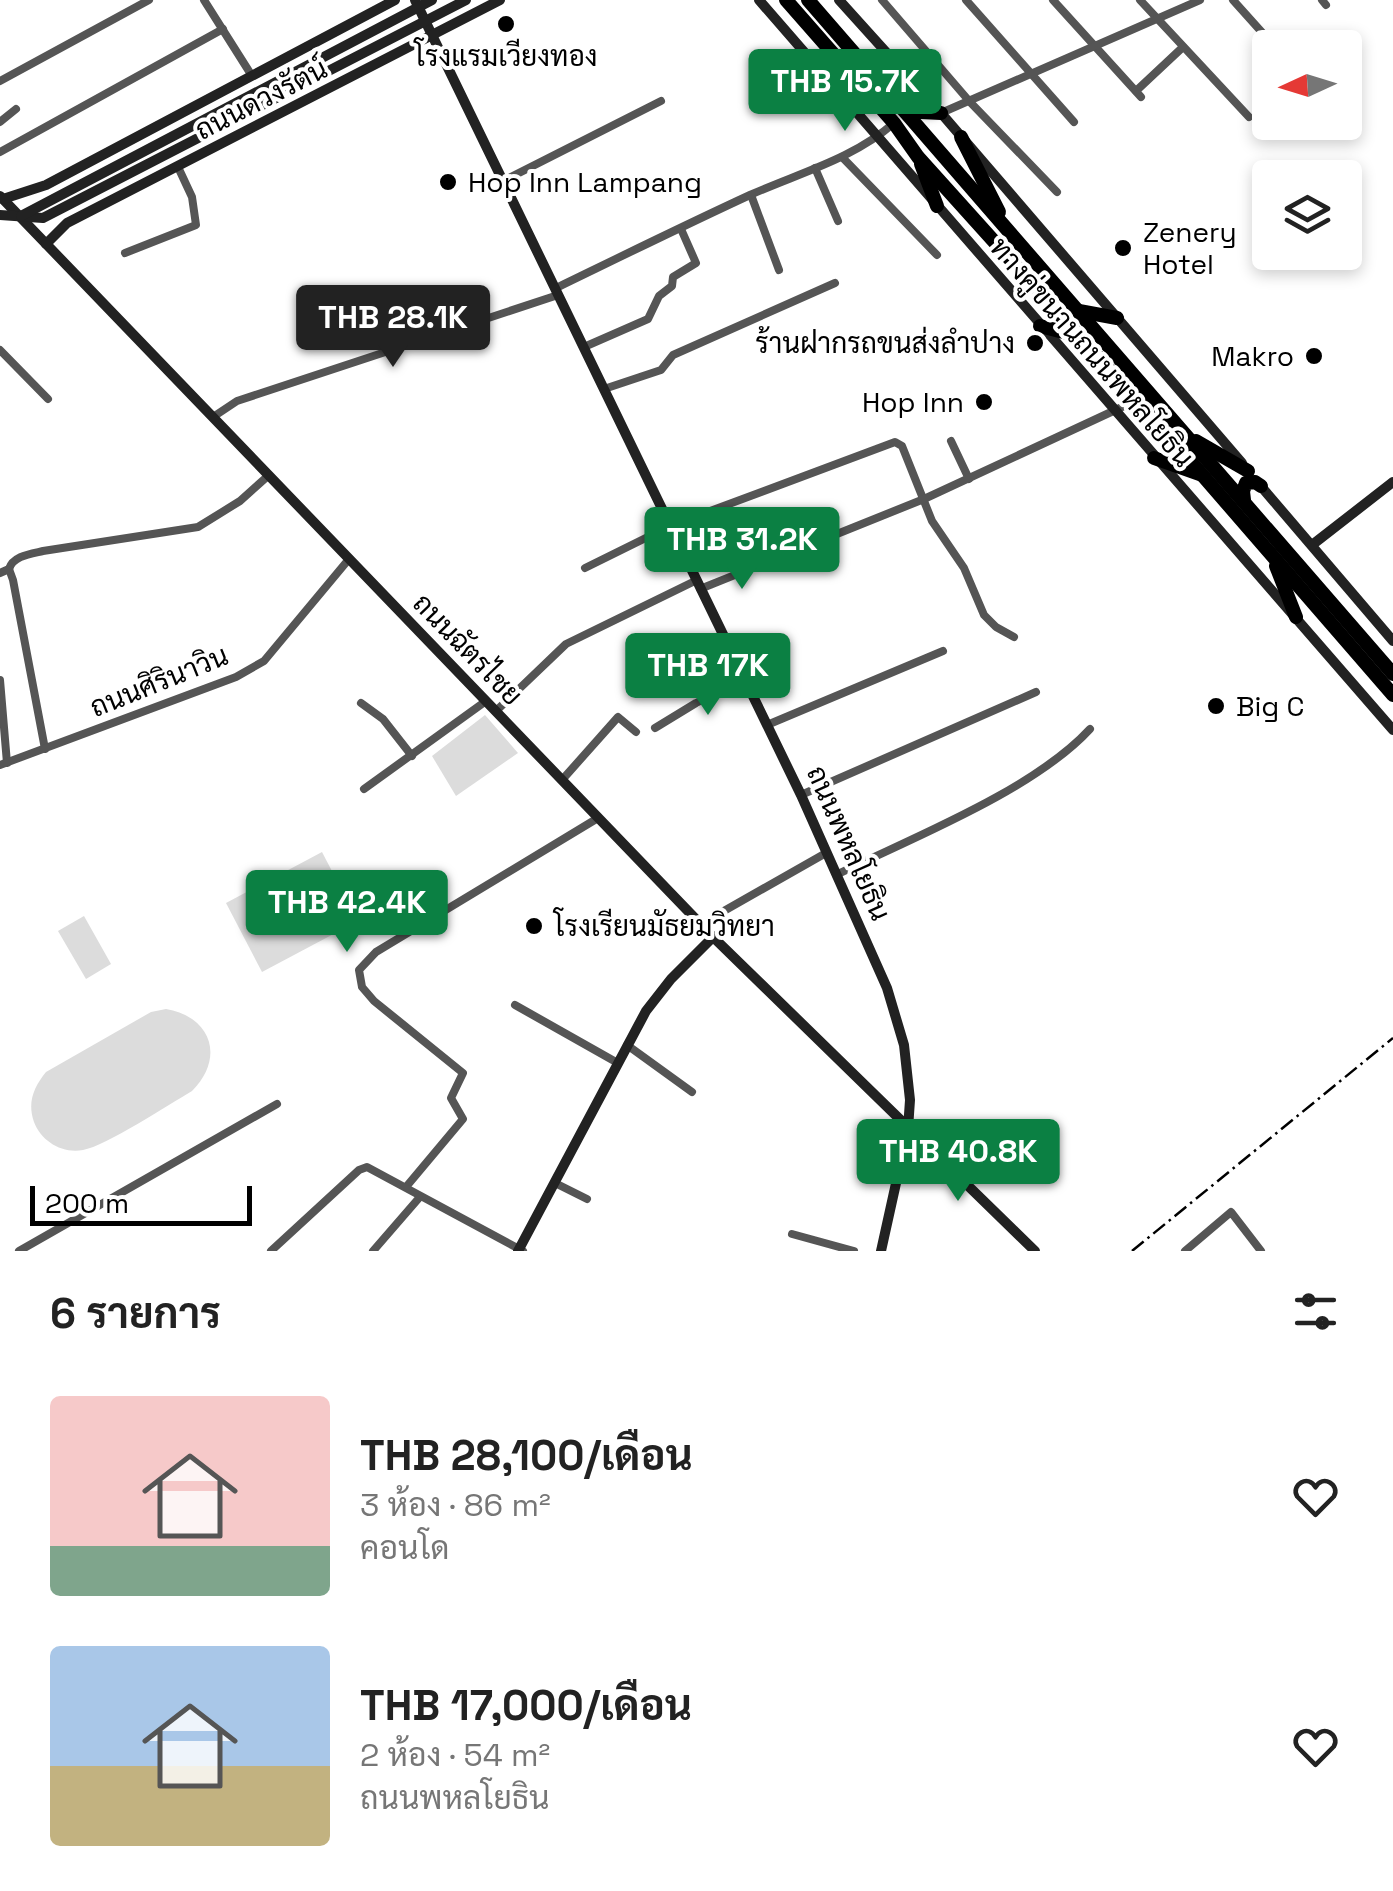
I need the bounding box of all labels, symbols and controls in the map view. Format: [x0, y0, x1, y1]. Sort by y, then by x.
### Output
marker: โรงแรมเวียงทอง [495, 13, 517, 35]
north arrow [1252, 30, 1362, 140]
map controls [1252, 30, 1362, 270]
place label: โรงแรมเวียงทอง [412, 37, 598, 74]
street label: ถนนดวงรัตน์ [188, 49, 333, 148]
pin: THB 15.7K [731, 49, 959, 134]
text: THB 15.7K [770, 61, 920, 101]
button: layers [1252, 160, 1362, 270]
place label: Hop Inn Lampang [468, 164, 702, 200]
marker: Hop Inn Lampang [437, 171, 459, 193]
place label: Zenery Hotel [1143, 214, 1237, 282]
street label: ทางคู่ขนานถนนพหลโยธิน [981, 229, 1203, 476]
marker: Zenery Hotel [1112, 237, 1134, 259]
pin: THB 28.1K [279, 285, 507, 370]
text: THB 28.1K [318, 297, 468, 337]
place label: ร้านฝากรถขนส่งลำปาง [755, 325, 1015, 361]
marker: ร้านฝากรถขนส่งลำปาง [1024, 332, 1046, 354]
place label: Makro [1211, 338, 1294, 374]
marker: Makro [1303, 345, 1325, 367]
place label: Hop Inn [862, 384, 964, 420]
marker: Hop Inn [973, 391, 995, 413]
pin: THB 31.2K [628, 507, 856, 592]
text: THB 31.2K [666, 519, 818, 559]
street label: ถนนฉัตรไชย [406, 585, 531, 713]
pin: THB 17K [616, 633, 800, 718]
street label: ถนนศิรินาวิน [85, 637, 233, 725]
text: THB 17K [647, 645, 769, 685]
place label: Big C [1236, 688, 1305, 724]
marker: Big C [1205, 695, 1227, 717]
street label: ถนนพหลโยธิน [799, 760, 900, 926]
pin: THB 42.4K [233, 870, 461, 955]
text: THB 42.4K [268, 882, 426, 922]
place label: โรงเรียนมัธยมวิทยา [552, 907, 775, 944]
marker: โรงเรียนมัธยมวิทยา [523, 915, 545, 937]
pin: THB 40.8K [844, 1119, 1072, 1204]
text: THB 40.8K [879, 1131, 1037, 1171]
scale bar [30, 1181, 252, 1226]
text: 200 m [45, 1185, 129, 1221]
icon: filters [1288, 1284, 1343, 1339]
text: 6 รายการ [50, 1287, 221, 1340]
text: THB 28,100/เดือน [360, 1429, 693, 1482]
icon: home [130, 1436, 250, 1556]
icon: heart [1288, 1469, 1343, 1524]
text: 3 ห้อง · 86 m² [360, 1485, 551, 1525]
text: คอนโด [360, 1528, 450, 1568]
text: THB 17,000/เดือน [360, 1679, 692, 1732]
icon: home [130, 1686, 250, 1806]
icon: heart [1288, 1719, 1343, 1774]
text: 2 ห้อง · 54 m² [360, 1735, 550, 1775]
text: ถนนพหลโยธิน [360, 1778, 549, 1818]

